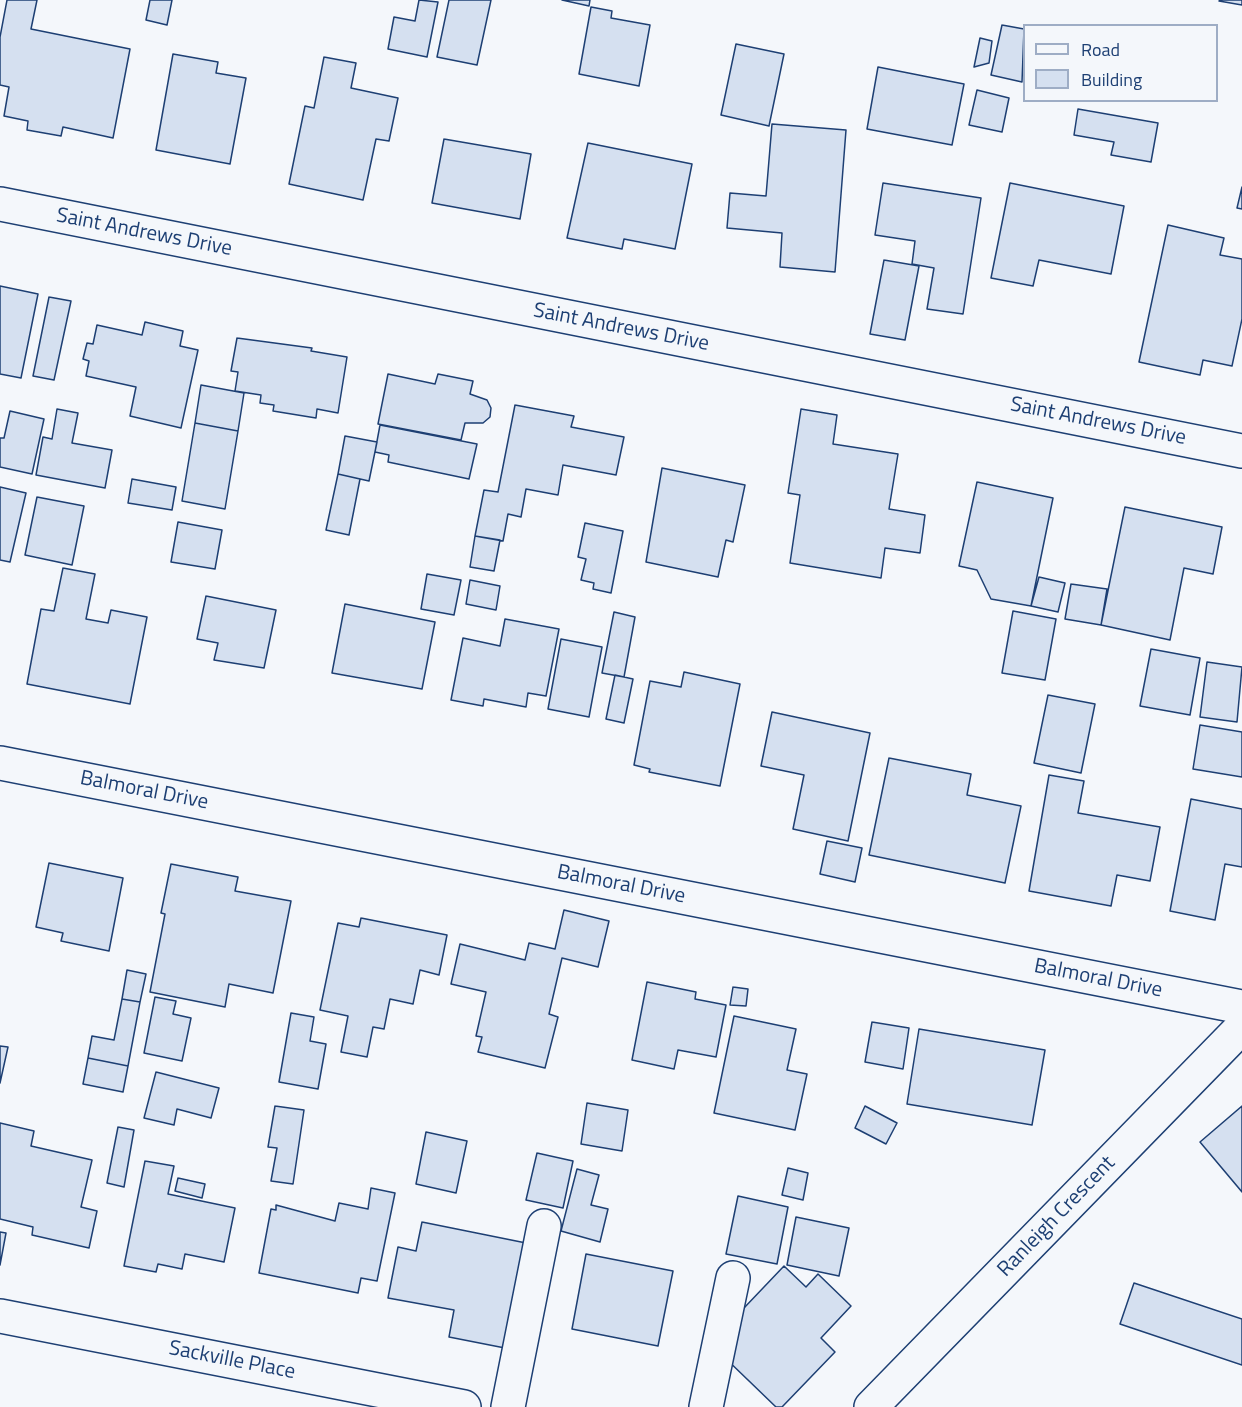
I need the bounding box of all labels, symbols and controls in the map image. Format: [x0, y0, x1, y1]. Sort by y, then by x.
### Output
legend [1023, 24, 1218, 102]
text: Road [1081, 36, 1120, 63]
text: Building [1081, 66, 1142, 93]
street label: Saint Andrews Drive [54, 204, 234, 262]
street label: Saint Andrews Drive [531, 299, 711, 357]
street label: Saint Andrews Drive [1008, 393, 1188, 451]
street label: Balmoral Drive [78, 766, 210, 816]
street label: Balmoral Drive [555, 860, 687, 910]
street label: Balmoral Drive [1032, 954, 1164, 1004]
street label: Ranleigh Crescent [993, 1151, 1121, 1283]
street label: Sackville Place [167, 1336, 297, 1386]

